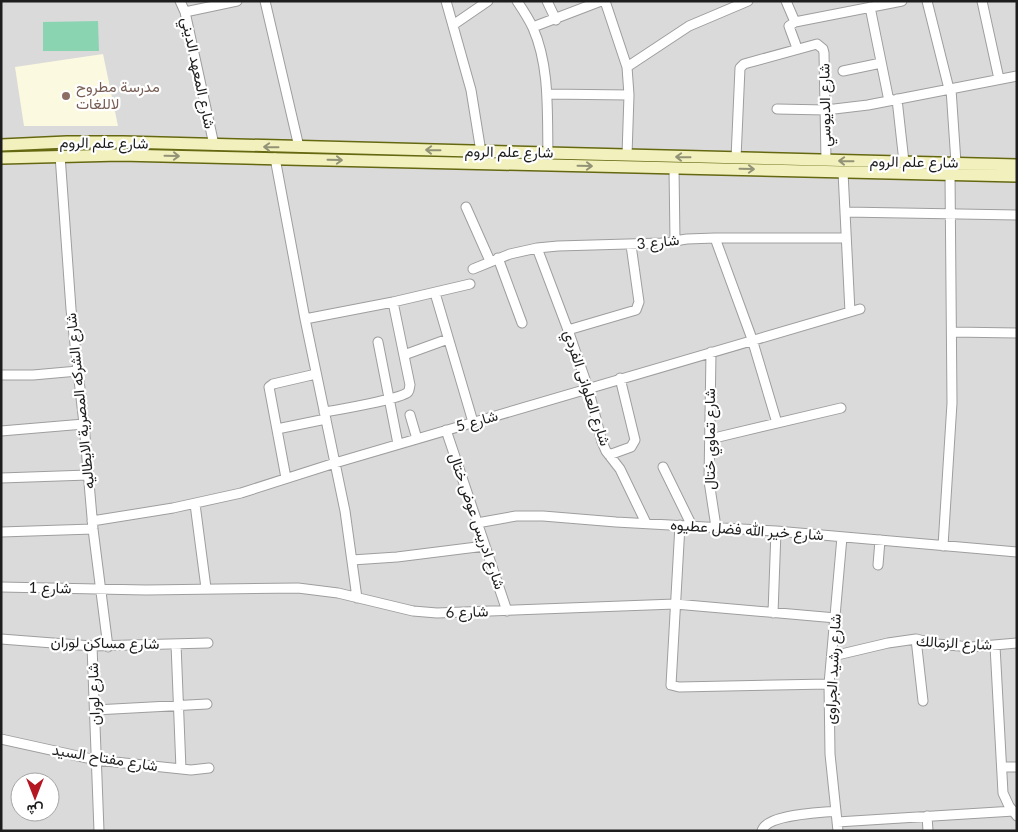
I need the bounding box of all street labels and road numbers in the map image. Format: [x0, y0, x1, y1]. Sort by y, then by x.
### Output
street label: شارع المعهد الديني [173, 15, 220, 131]
street label: شارع الديوسي [814, 63, 839, 147]
street label: شارع علم الروم [59, 132, 149, 155]
street label: شارع علم الروم [464, 141, 554, 164]
street label: شارع علم الروم [869, 151, 959, 174]
street label: شارع 3 [636, 230, 681, 255]
street label: شارع الشركه المصرية الايطاليه [61, 312, 100, 490]
street label: شارع العلوانى الفردي [556, 327, 615, 450]
street label: شارع تماوي ختال [700, 388, 723, 490]
street label: شارع 5 [454, 405, 501, 437]
street label: شارع ادريس عوض ختال [443, 450, 510, 592]
street label: شارع خير الله فضل عطيوه [669, 515, 825, 546]
street label: شارع 1 [28, 578, 72, 599]
street label: شارع 6 [445, 601, 489, 624]
street label: شارع رشيد الجراوى [820, 613, 847, 725]
street label: شارع الزمالك [915, 631, 993, 656]
street label: شارع مساكن لوران [50, 632, 160, 655]
street label: شارع لوران [83, 662, 106, 726]
street label: شارع مفتاح السيد [50, 740, 160, 777]

